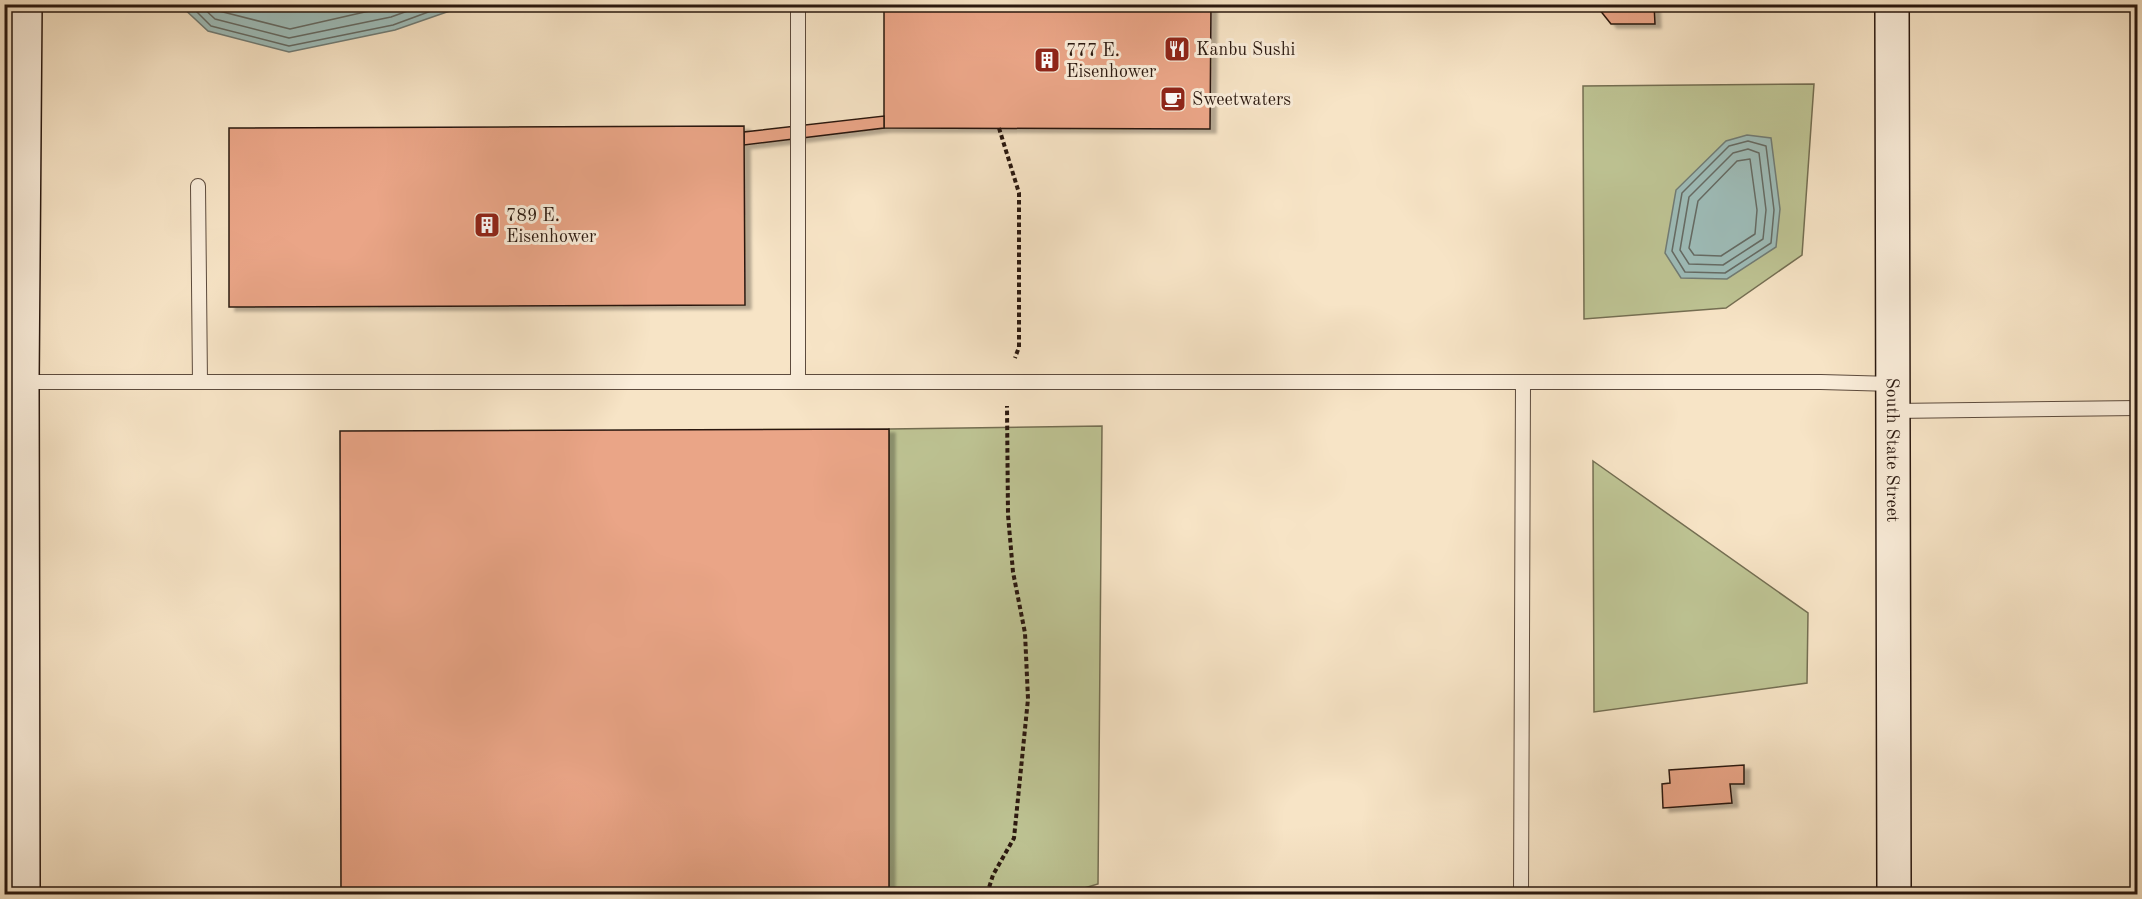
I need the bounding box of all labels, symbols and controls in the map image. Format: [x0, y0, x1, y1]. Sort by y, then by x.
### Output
restaurant icon: Kanbu Sushi [1162, 34, 1192, 64]
place label: Kanbu Sushi [1196, 41, 1295, 59]
place label: 777 E. Eisenhower [1066, 42, 1157, 81]
building icon: 777 E. Eisenhower [1032, 45, 1062, 75]
cafe icon: Sweetwaters [1158, 84, 1188, 114]
place label: Sweetwaters [1192, 91, 1291, 109]
place label: 789 E. Eisenhower [506, 207, 597, 246]
building icon: 789 E. Eisenhower [472, 210, 502, 240]
street label: South State Street [1883, 378, 1901, 522]

